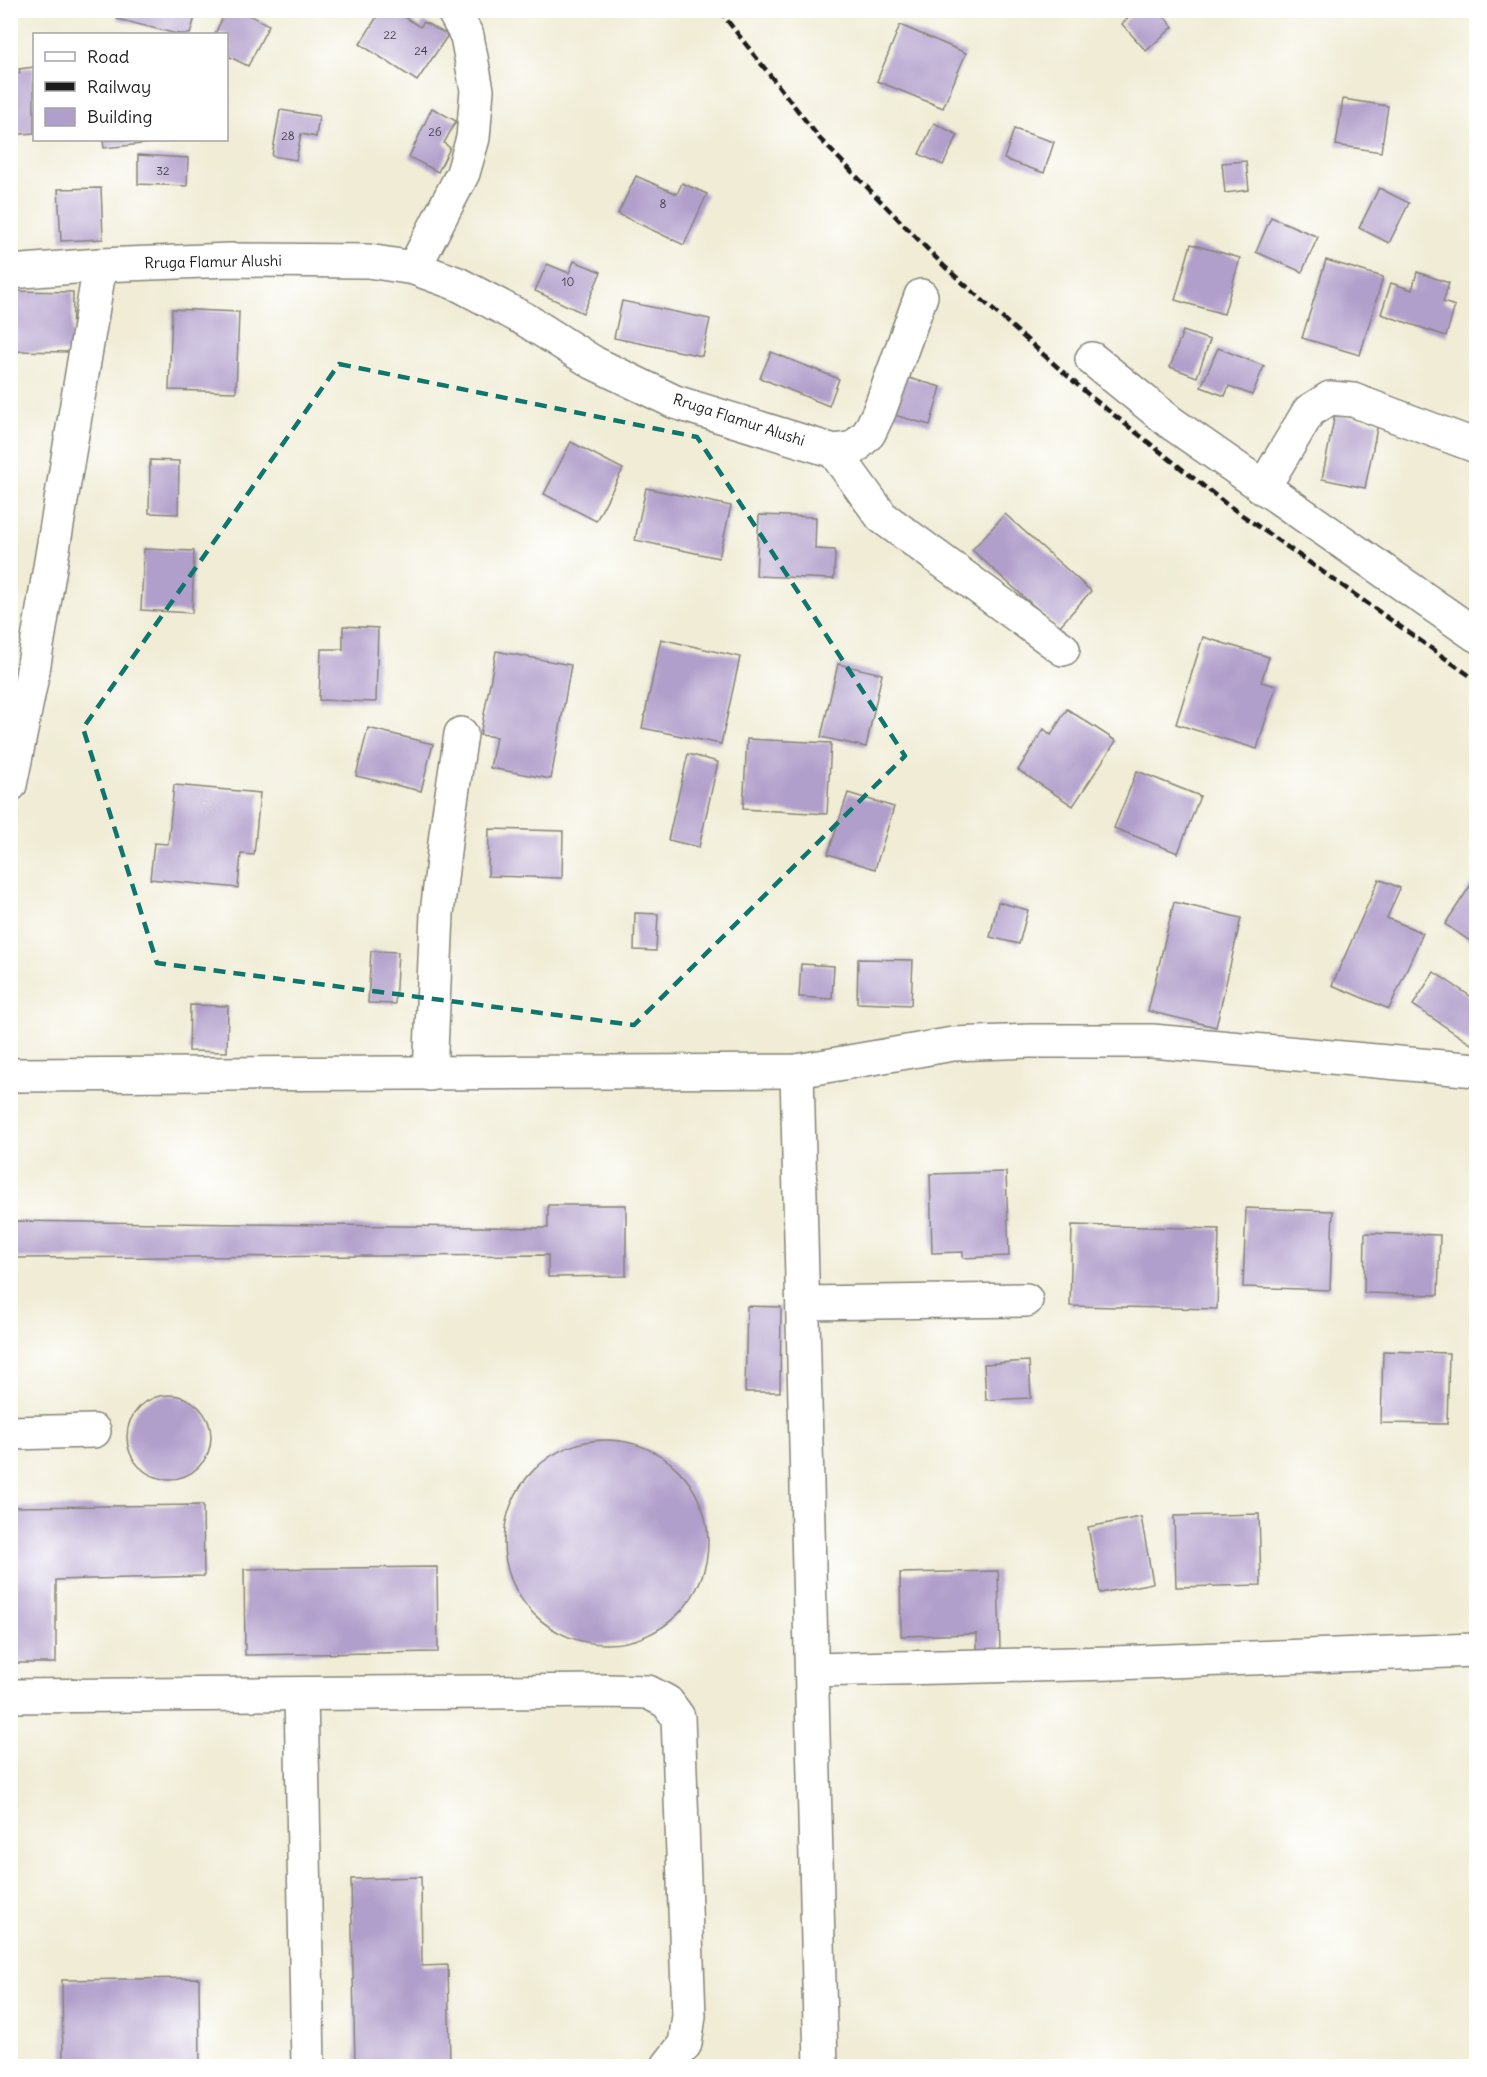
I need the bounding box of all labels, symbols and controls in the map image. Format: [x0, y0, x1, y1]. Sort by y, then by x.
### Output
house number: 22 [383, 27, 397, 42]
legend [33, 33, 228, 141]
house number: 24 [414, 43, 428, 58]
text: Road [87, 45, 130, 68]
text: Railway [87, 75, 151, 98]
text: Building [87, 105, 152, 128]
house number: 26 [428, 124, 442, 139]
house number: 28 [281, 128, 295, 143]
house number: 32 [156, 163, 170, 178]
house number: 8 [660, 196, 667, 211]
street label: Rruga Flamur Alushi [144, 251, 282, 272]
house number: 10 [562, 274, 574, 289]
street label: Rruga Flamur Alushi [671, 389, 807, 450]

